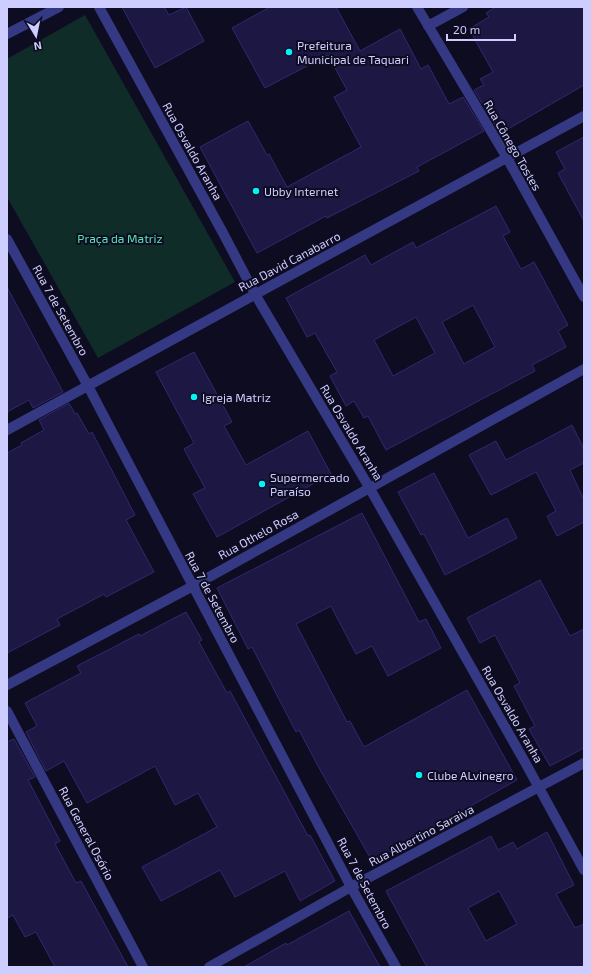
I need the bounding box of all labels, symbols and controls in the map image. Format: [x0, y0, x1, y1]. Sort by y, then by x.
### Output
north arrow [16, 16, 56, 56]
scale bar [447, 16, 515, 42]
text: 20 m [453, 22, 480, 36]
place label: Prefeitura Municipal de Taquari [297, 38, 409, 66]
text: N [33, 39, 43, 53]
marker: Prefeitura Municipal de Taquari [284, 47, 294, 57]
street label: Rua Cônego Tostes [481, 97, 545, 193]
street label: Rua Osvaldo Aranha [160, 100, 226, 202]
place label: Ubby Internet [264, 184, 339, 198]
marker: Ubby Internet [251, 186, 261, 196]
street label: Rua David Canabarro [236, 228, 343, 294]
park label: Praça da Matriz [77, 231, 163, 246]
street label: Rua 7 de Setembro [30, 262, 92, 358]
street label: Rua Osvaldo Aranha [318, 381, 386, 483]
place label: Igreja Matriz [202, 390, 271, 405]
marker: Igreja Matriz [189, 392, 199, 402]
place label: Supermercado Paraíso [270, 470, 350, 498]
marker: Supermercado Paraíso [257, 479, 267, 489]
street label: Rua Othelo Rosa [215, 506, 301, 562]
street label: Rua 7 de Setembro [183, 549, 243, 645]
street label: Rua Osvaldo Aranha [480, 663, 546, 765]
place label: Clube ALvinegro [427, 768, 514, 782]
marker: Clube ALvinegro [414, 770, 424, 780]
street label: Rua General Osório [56, 784, 118, 882]
street label: Rua Albertino Saraiva [366, 801, 476, 869]
street label: Rua 7 de Setembro [335, 835, 395, 931]

